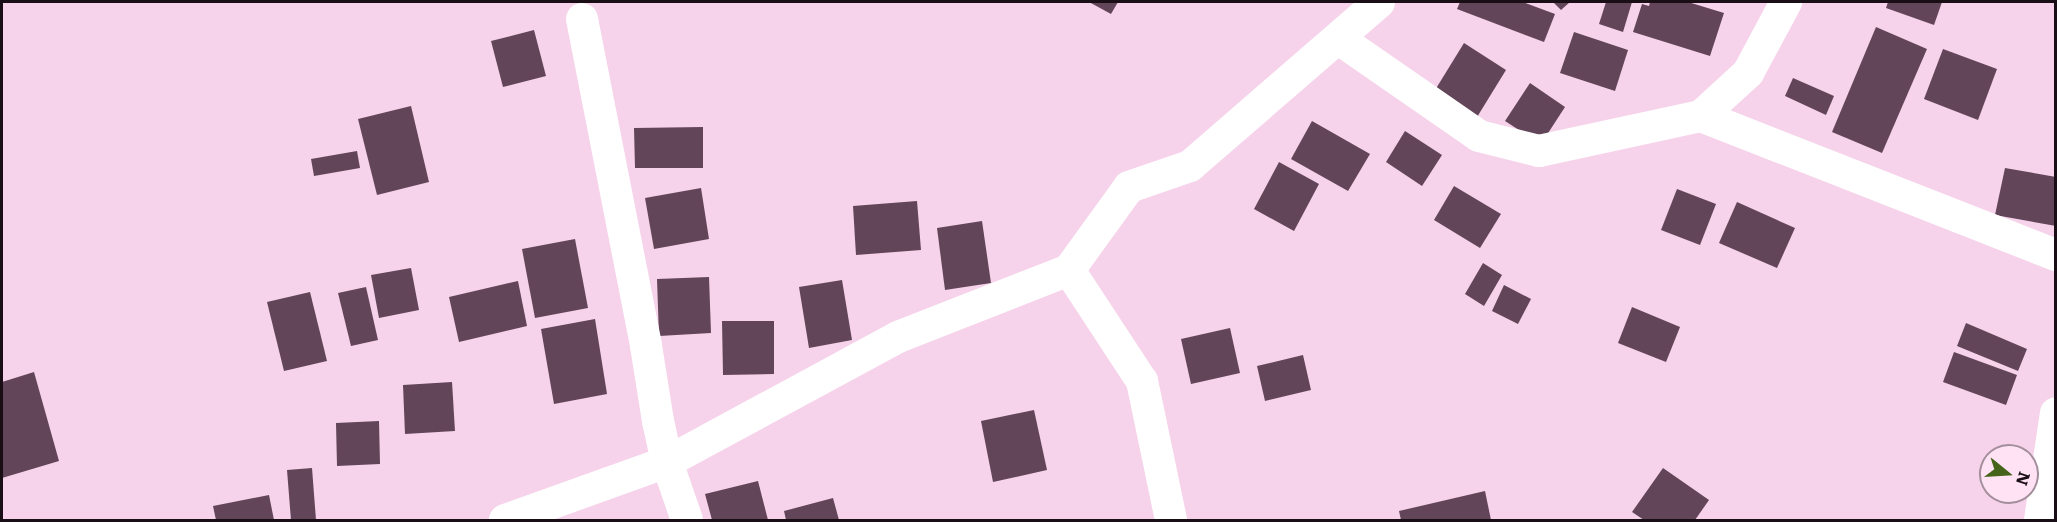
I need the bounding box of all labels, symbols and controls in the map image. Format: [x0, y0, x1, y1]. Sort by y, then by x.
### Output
north arrow [1979, 444, 2039, 504]
text: N [2011, 469, 2038, 489]

